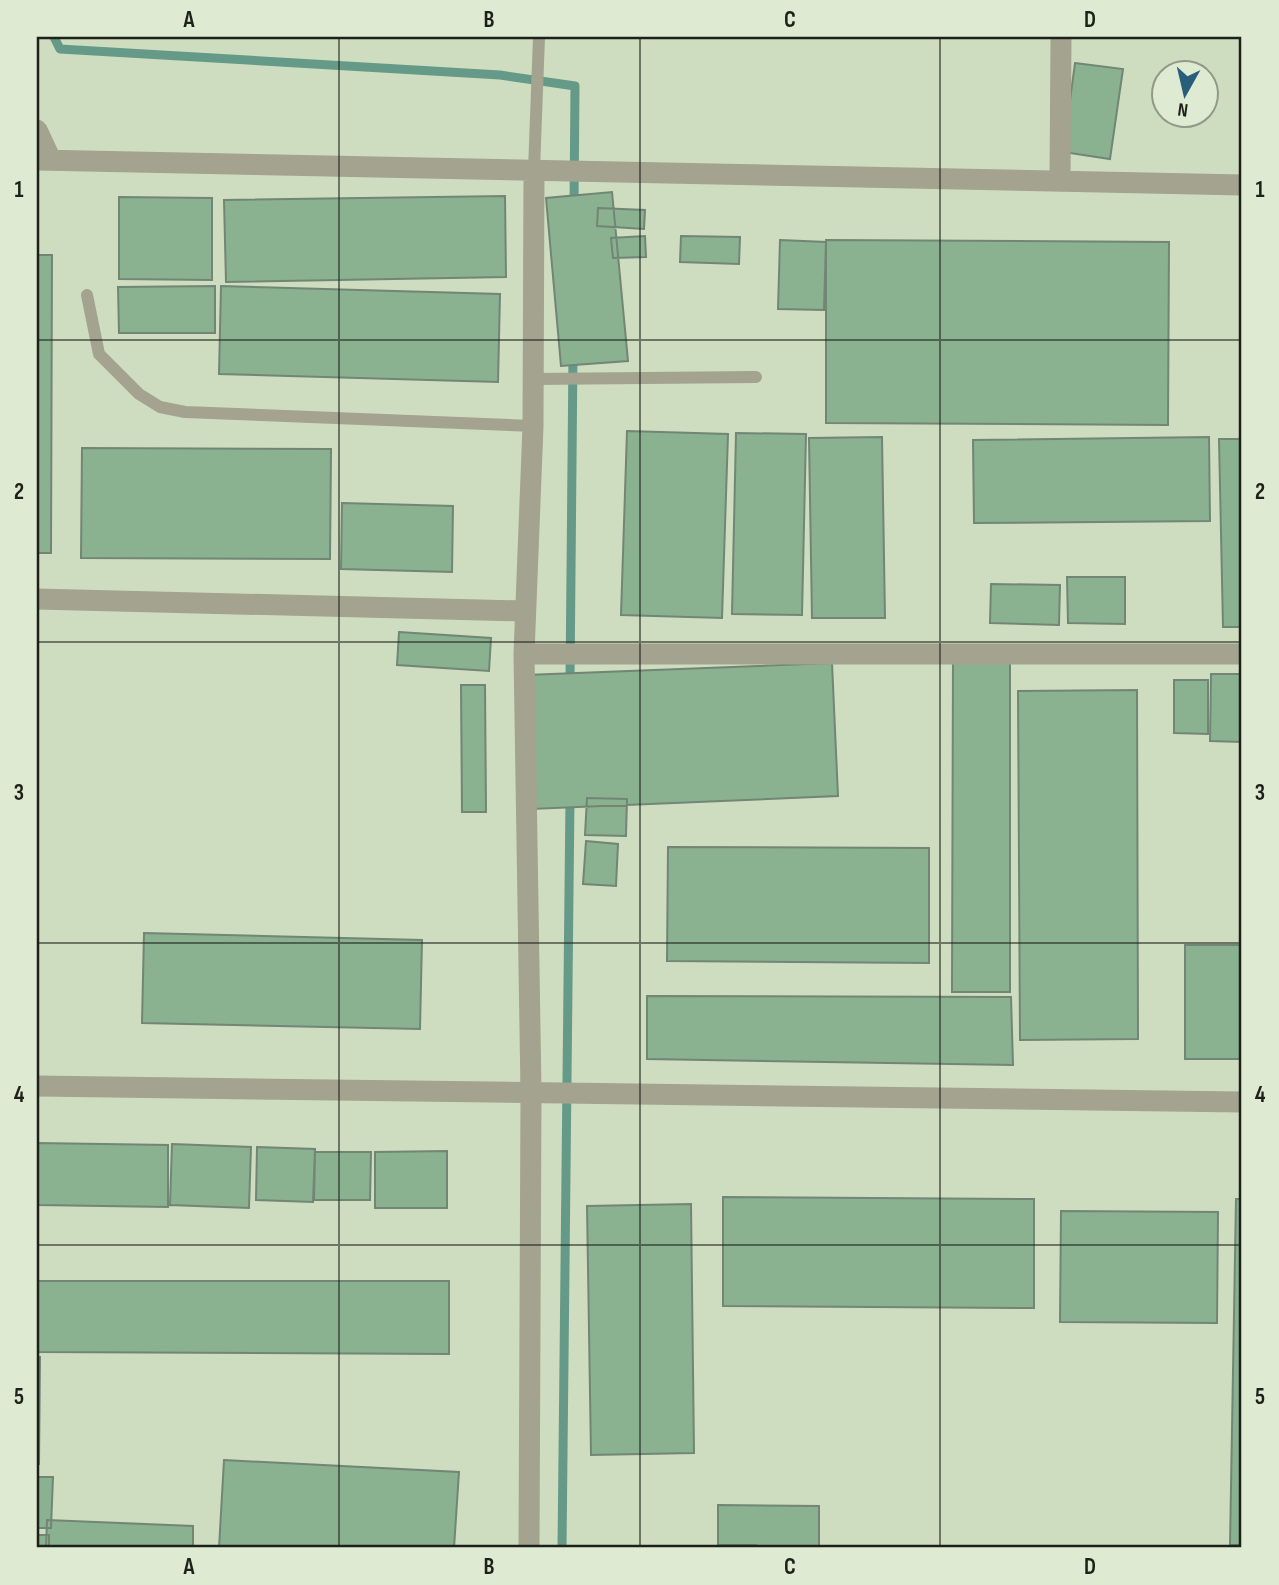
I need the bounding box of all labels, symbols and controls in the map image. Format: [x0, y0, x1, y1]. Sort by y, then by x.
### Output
text: A [183, 6, 196, 34]
text: B [484, 6, 495, 34]
text: C [784, 6, 796, 34]
text: D [1084, 6, 1096, 34]
north arrow [1150, 60, 1220, 130]
text: N [1176, 97, 1189, 121]
text: 1 [14, 176, 24, 204]
text: 1 [1255, 176, 1265, 204]
text: 2 [14, 478, 24, 506]
text: 2 [1255, 478, 1265, 506]
text: 3 [14, 779, 24, 807]
text: 3 [1255, 779, 1265, 807]
text: 4 [14, 1081, 25, 1109]
text: 4 [1255, 1081, 1266, 1109]
text: 5 [14, 1383, 24, 1411]
text: 5 [1255, 1383, 1265, 1411]
text: A [183, 1553, 196, 1581]
text: B [484, 1553, 495, 1581]
text: C [784, 1553, 796, 1581]
text: D [1084, 1553, 1096, 1581]

